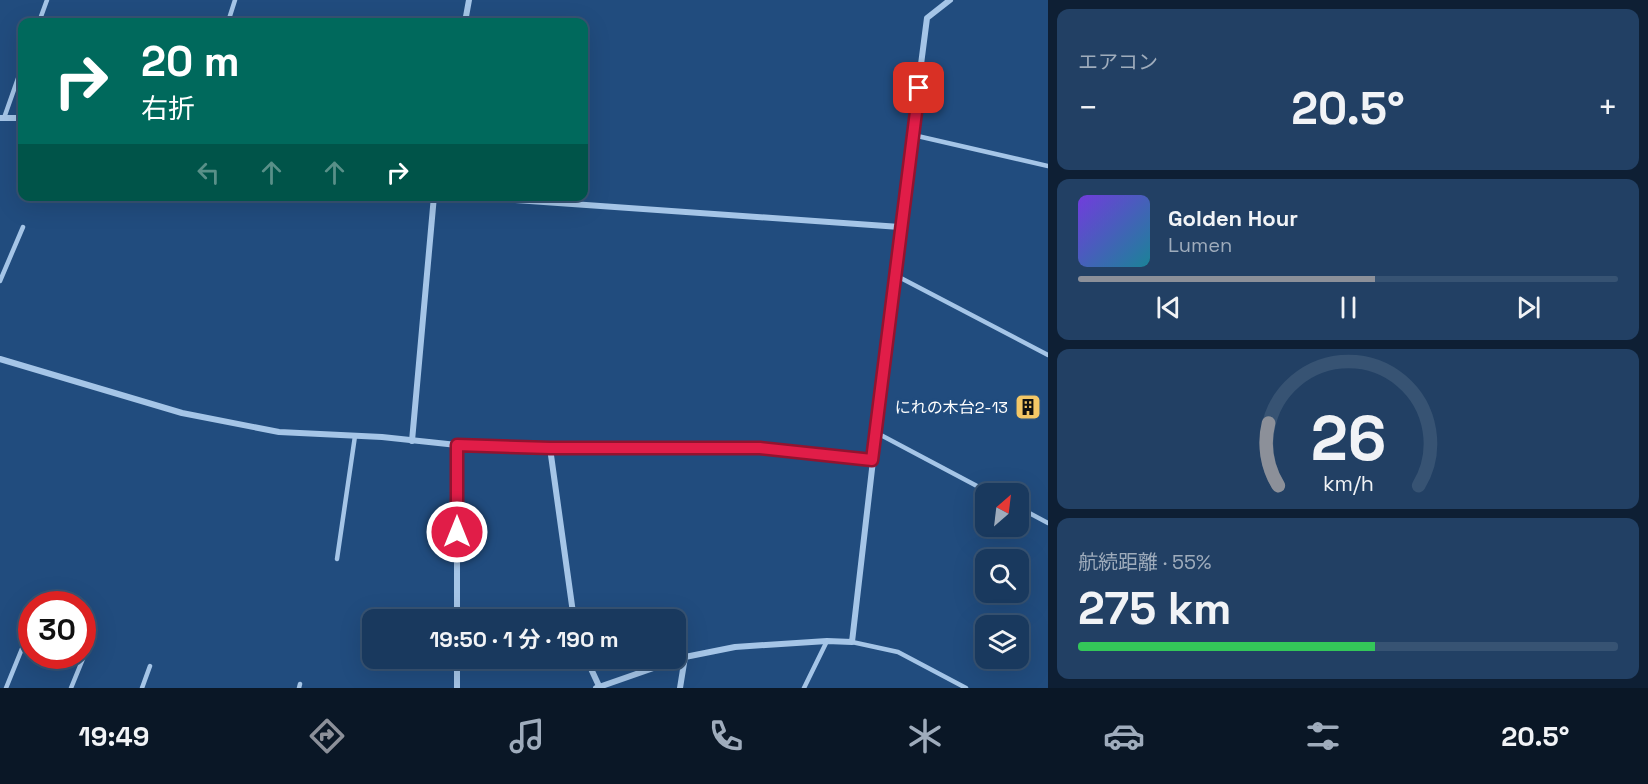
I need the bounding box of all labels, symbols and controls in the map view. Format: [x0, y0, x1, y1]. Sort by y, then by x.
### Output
text: 20 m [141, 35, 240, 88]
icon: right [42, 42, 120, 120]
text: エアコン [1078, 49, 1158, 75]
pin [893, 62, 944, 113]
icon: arrive [902, 71, 935, 104]
text: 20.5° [1291, 80, 1405, 137]
text: − [1078, 87, 1098, 129]
text: + [1598, 87, 1618, 129]
text: 右折 [141, 91, 195, 126]
icon: left [192, 156, 225, 189]
icon: ahead [255, 156, 288, 189]
icon: ahead [318, 156, 351, 189]
icon: right [381, 156, 414, 189]
text: Golden Hour [1168, 204, 1298, 232]
text: Lumen [1168, 232, 1232, 258]
icon: previous [1152, 291, 1185, 324]
icon: pause [1332, 291, 1365, 324]
icon: next [1512, 291, 1545, 324]
building icon: にれの木台2-13 [1013, 392, 1043, 422]
place label: にれの木台2-13 [895, 397, 1008, 418]
text: 26 [1310, 399, 1386, 478]
text: km/h [1322, 470, 1374, 497]
north arrow [975, 483, 1029, 537]
map controls [975, 483, 1029, 669]
position arrow [425, 500, 489, 564]
button: search [975, 549, 1029, 603]
text: 航続距離 · 55% [1078, 549, 1211, 575]
text: 275 km [1078, 580, 1231, 637]
speed limit sign: 30 [18, 591, 96, 669]
button: layers [975, 615, 1029, 669]
text: 19:50 · 1 分 · 190 m [429, 625, 619, 653]
icon: directions [306, 715, 348, 757]
icon: music [506, 715, 548, 757]
icon: phone [705, 715, 747, 757]
icon: climate [904, 715, 946, 757]
icon: car [1103, 715, 1145, 757]
icon: filters [1302, 715, 1344, 757]
text: 19:49 [79, 719, 149, 754]
text: 20.5° [1501, 719, 1569, 754]

